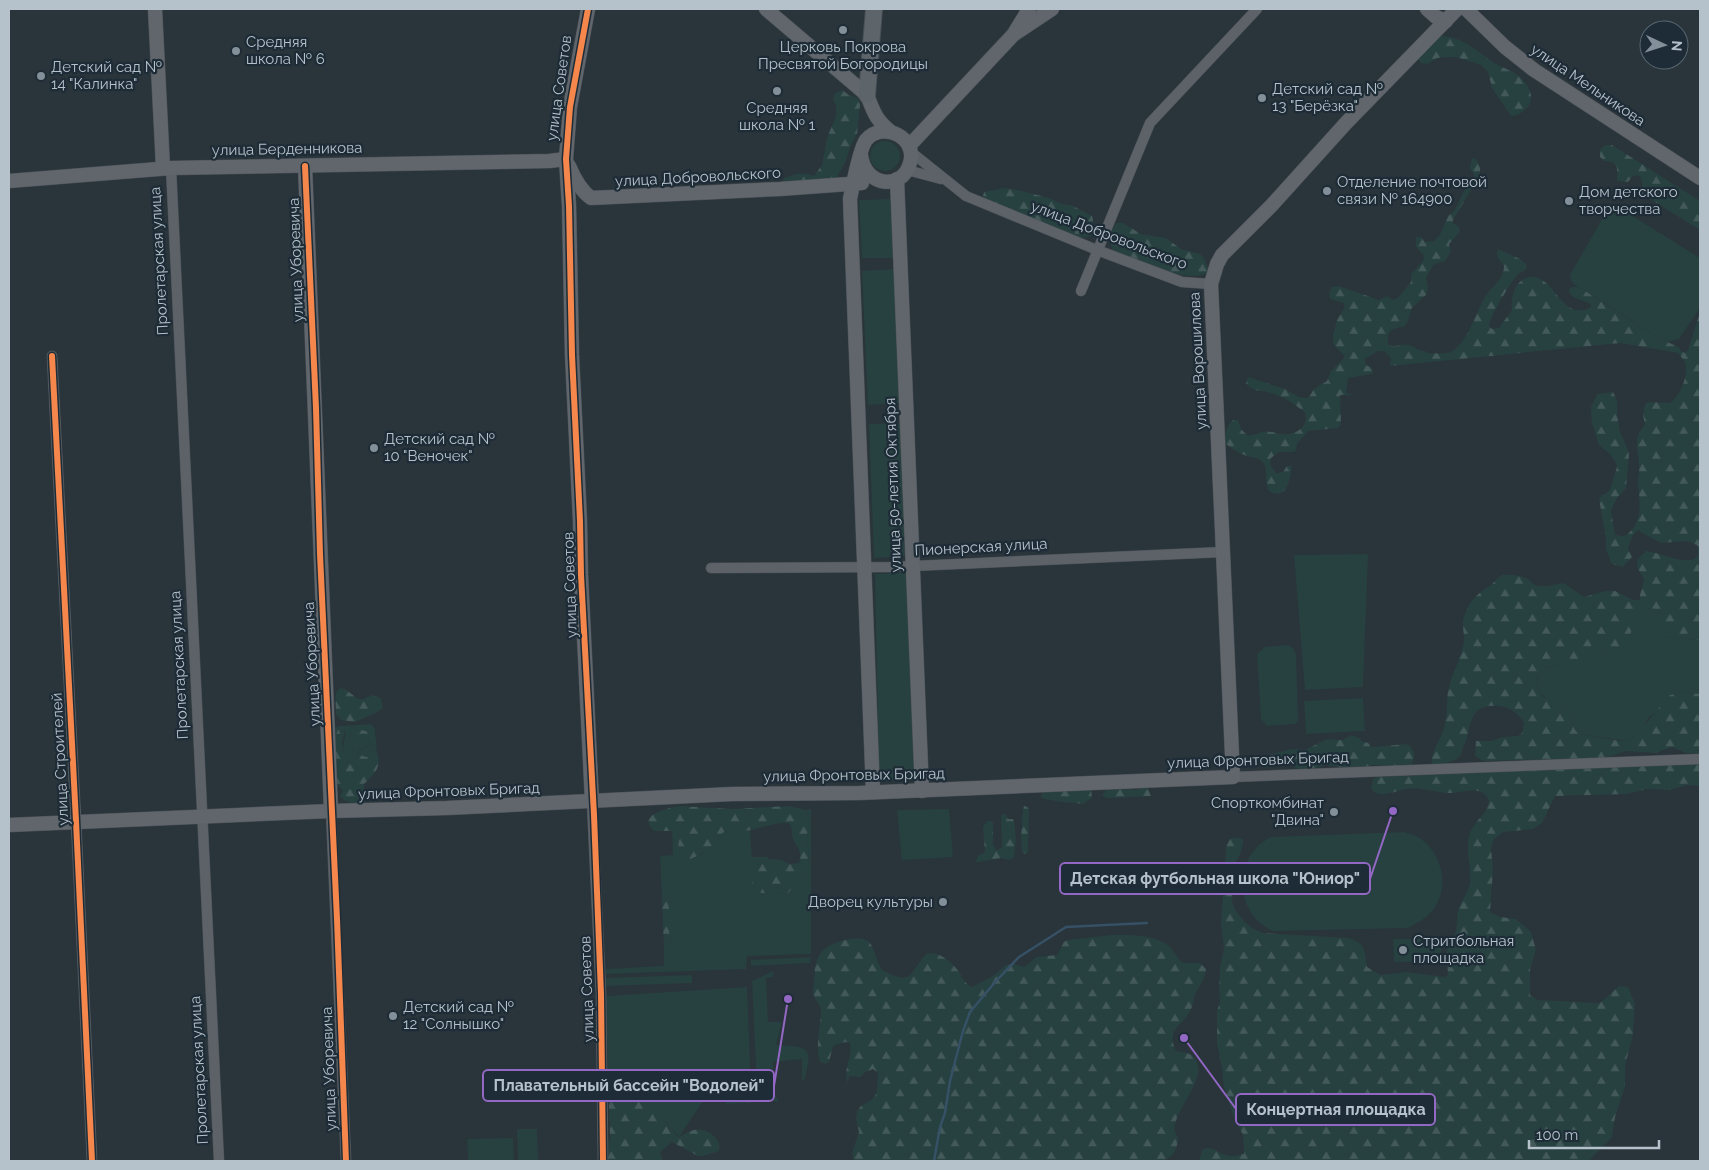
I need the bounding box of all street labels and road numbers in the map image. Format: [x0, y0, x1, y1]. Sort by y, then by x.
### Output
street label: улица Советов [543, 34, 575, 142]
street label: улица Мельникова [1527, 40, 1649, 130]
street label: улица Берденникова [212, 139, 362, 159]
street label: улица Добровольского [615, 164, 781, 190]
street label: Пролетарская улица [146, 186, 172, 336]
street label: улица Уборевича [285, 197, 307, 323]
street label: улица Добровольского [1028, 197, 1190, 273]
street label: улица Ворошилова [1185, 292, 1211, 430]
street label: улица 50-летия Октября [881, 397, 905, 573]
street label: улица Советов [559, 532, 581, 638]
street label: Пионерская улица [914, 535, 1048, 559]
street label: Пролетарская улица [166, 590, 192, 740]
street label: улица Уборевича [300, 601, 324, 727]
street label: улица Строителей [48, 692, 72, 826]
street label: улица Фронтовых Бригад [1167, 748, 1349, 772]
street label: улица Фронтовых Бригад [763, 764, 945, 786]
street label: улица Фронтовых Бригад [358, 779, 540, 803]
street label: улица Советов [576, 936, 598, 1042]
street label: Пролетарская улица [186, 995, 212, 1145]
street label: улица Уборевича [318, 1006, 340, 1132]

